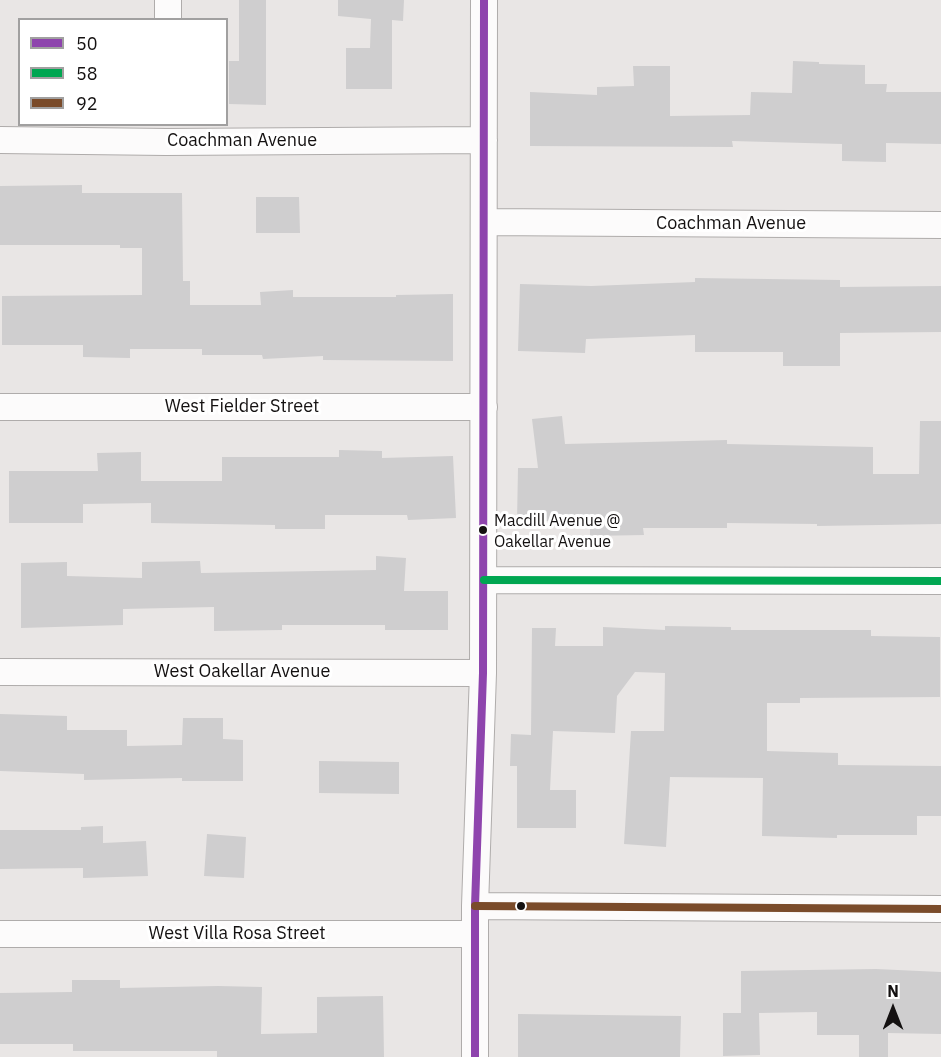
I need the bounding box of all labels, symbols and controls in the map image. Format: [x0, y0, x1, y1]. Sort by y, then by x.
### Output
legend [18, 18, 228, 126]
text: 50 [76, 32, 98, 55]
text: 58 [76, 62, 98, 85]
text: 92 [76, 92, 98, 115]
street label: Coachman Avenue [167, 130, 317, 152]
street label: Coachman Avenue [656, 213, 806, 235]
street label: West Fielder Street [165, 396, 319, 418]
place label: Macdill Avenue @ Oakellar Avenue [494, 511, 621, 549]
marker: Macdill Avenue @ Oakellar Avenue [477, 524, 489, 536]
street label: West Oakellar Avenue [154, 661, 330, 683]
unlabelled marker [515, 900, 527, 912]
street label: West Villa Rosa Street [148, 923, 326, 945]
north arrow [863, 979, 923, 1039]
text: N [887, 981, 899, 1001]

